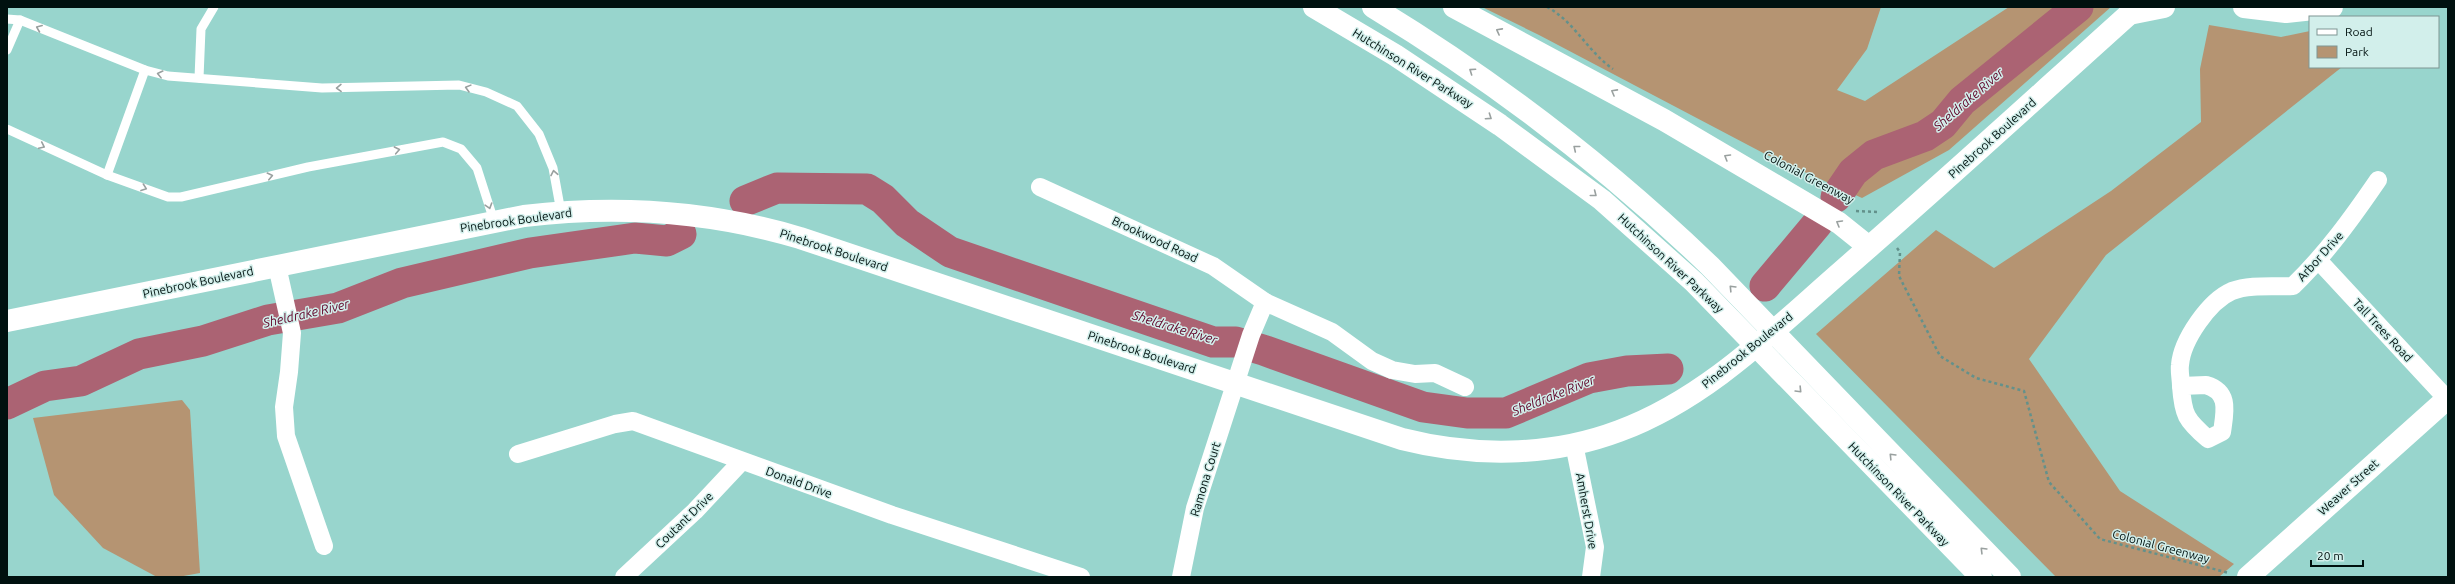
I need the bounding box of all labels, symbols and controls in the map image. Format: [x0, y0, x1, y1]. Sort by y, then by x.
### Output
legend [2309, 16, 2439, 68]
one-way arrow [35, 24, 42, 32]
text: Road [2345, 25, 2373, 38]
street label: Hutchinson River Parkway [1351, 26, 1476, 111]
one-way arrow [1496, 28, 1504, 35]
text: Park [2345, 45, 2369, 58]
water label: Sheldrake River [1930, 64, 2007, 134]
one-way arrow [1469, 68, 1476, 76]
one-way arrow [157, 70, 164, 78]
one-way arrow [336, 84, 342, 92]
one-way arrow [465, 84, 472, 93]
one-way arrow [1611, 90, 1618, 97]
street label: Pinebrook Boulevard [1946, 95, 2038, 181]
one-way arrow [1485, 112, 1492, 120]
one-way arrow [38, 141, 46, 149]
one-way arrow [1574, 146, 1581, 153]
one-way arrow [394, 147, 401, 155]
street label: Colonial Greenway [1762, 148, 1856, 206]
one-way arrow [1724, 155, 1731, 162]
one-way arrow [550, 170, 559, 177]
one-way arrow [266, 172, 273, 181]
one-way arrow [140, 184, 147, 192]
one-way arrow [1589, 189, 1596, 196]
one-way arrow [484, 202, 493, 209]
street label: Pinebrook Boulevard [459, 206, 573, 234]
street label: Hutchinson River Parkway [1616, 211, 1726, 315]
street label: Brookwood Road [1110, 213, 1200, 265]
one-way arrow [1836, 220, 1843, 227]
street label: Pinebrook Boulevard [778, 226, 890, 274]
street label: Arbor Drive [2294, 229, 2346, 283]
street label: Pinebrook Boulevard [141, 264, 255, 300]
one-way arrow [1729, 286, 1736, 293]
water label: Sheldrake River [261, 296, 351, 330]
street label: Tall Trees Road [2351, 296, 2415, 364]
water label: Sheldrake River [1130, 307, 1220, 347]
street label: Pinebrook Boulevard [1699, 309, 1795, 391]
street label: Pinebrook Boulevard [1086, 328, 1198, 376]
water label: Sheldrake River [1509, 372, 1597, 418]
one-way arrow [1794, 385, 1802, 393]
street label: Hutchinson River Parkway [1846, 439, 1952, 549]
street label: Ramona Court [1187, 440, 1223, 518]
one-way arrow [1890, 454, 1897, 461]
street label: Weaver Street [2315, 456, 2381, 518]
street label: Donald Drive [764, 464, 834, 500]
street label: Amherst Drive [1574, 472, 1600, 550]
street label: Coutant Drive [653, 489, 715, 551]
street label: Colonial Greenway [2111, 527, 2211, 565]
scale bar [2311, 542, 2363, 568]
one-way arrow [1980, 547, 1987, 555]
text: 20 m [2317, 549, 2344, 562]

